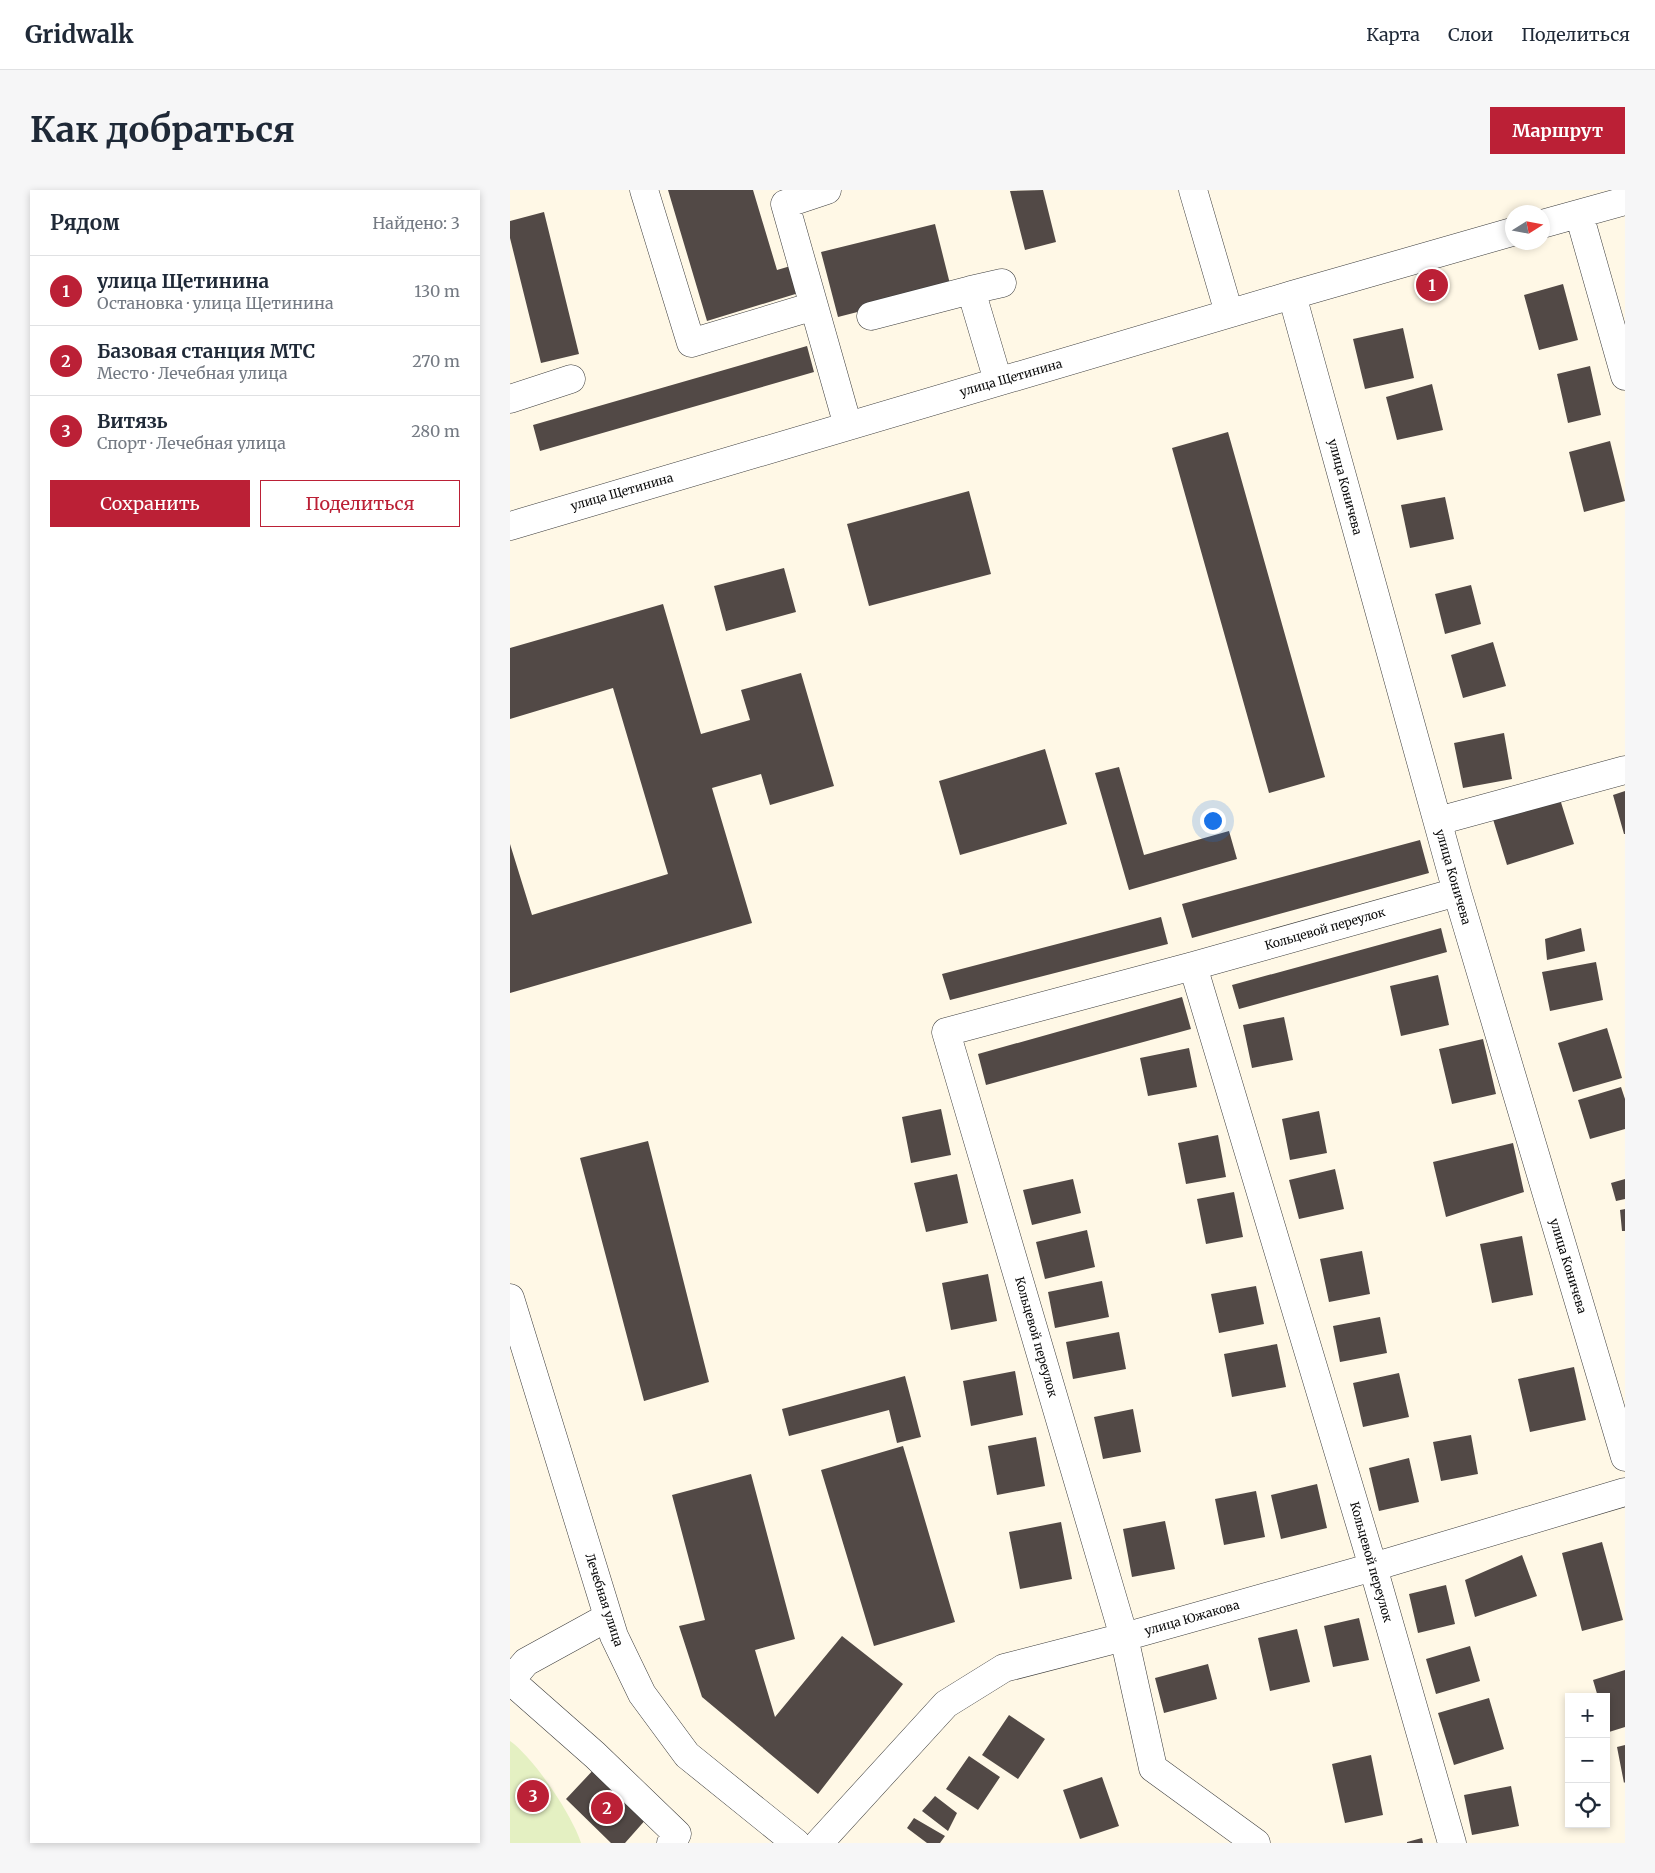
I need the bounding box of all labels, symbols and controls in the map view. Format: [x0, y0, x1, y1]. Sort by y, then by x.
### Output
text: Gridwalk [25, 19, 134, 50]
text: Карта [1366, 23, 1420, 46]
text: Слои [1448, 23, 1493, 46]
text: Поделиться [1521, 23, 1630, 46]
button: Маршрут [1490, 107, 1625, 154]
text: Как добраться [30, 108, 295, 152]
north arrow [1505, 205, 1550, 250]
text: Рядом [50, 209, 120, 236]
text: Найдено: 3 [373, 213, 460, 233]
pin: 1 [1416, 266, 1448, 304]
text: улица Щетинина [97, 269, 269, 293]
text: 1 [62, 281, 70, 301]
text: 130 m [414, 281, 460, 301]
text: Остановка · улица Щетинина [97, 293, 334, 313]
text: Базовая станция МТС [97, 339, 315, 363]
text: 2 [61, 351, 71, 371]
text: 270 m [412, 351, 460, 371]
street label: улица Щетинина [958, 356, 1064, 399]
text: Место · Лечебная улица [97, 363, 288, 383]
text: Витязь [97, 409, 168, 433]
text: 3 [61, 421, 71, 441]
text: 280 m [411, 421, 460, 441]
text: Спорт · Лечебная улица [97, 433, 286, 453]
street label: улица Коничева [1325, 437, 1366, 537]
street label: улица Щетинина [569, 470, 675, 513]
button: Сохранить [50, 480, 250, 527]
button: Поделиться [260, 480, 460, 527]
your location [1200, 808, 1226, 834]
street label: улица Коничева [1433, 827, 1474, 927]
street label: Кольцевой переулок [1263, 904, 1387, 953]
street label: улица Коничева [1547, 1216, 1590, 1316]
street label: Кольцевой переулок [1012, 1275, 1061, 1399]
street label: Кольцевой переулок [1347, 1500, 1396, 1624]
street label: Лечебная улица [582, 1551, 627, 1649]
street label: улица Южакова [1143, 1597, 1241, 1638]
map controls [1565, 1693, 1610, 1828]
button: + [1565, 1693, 1610, 1738]
button: − [1565, 1738, 1610, 1783]
pin: 3 [517, 1777, 549, 1815]
button: locate [1565, 1783, 1610, 1828]
pin: 2 [591, 1789, 623, 1827]

